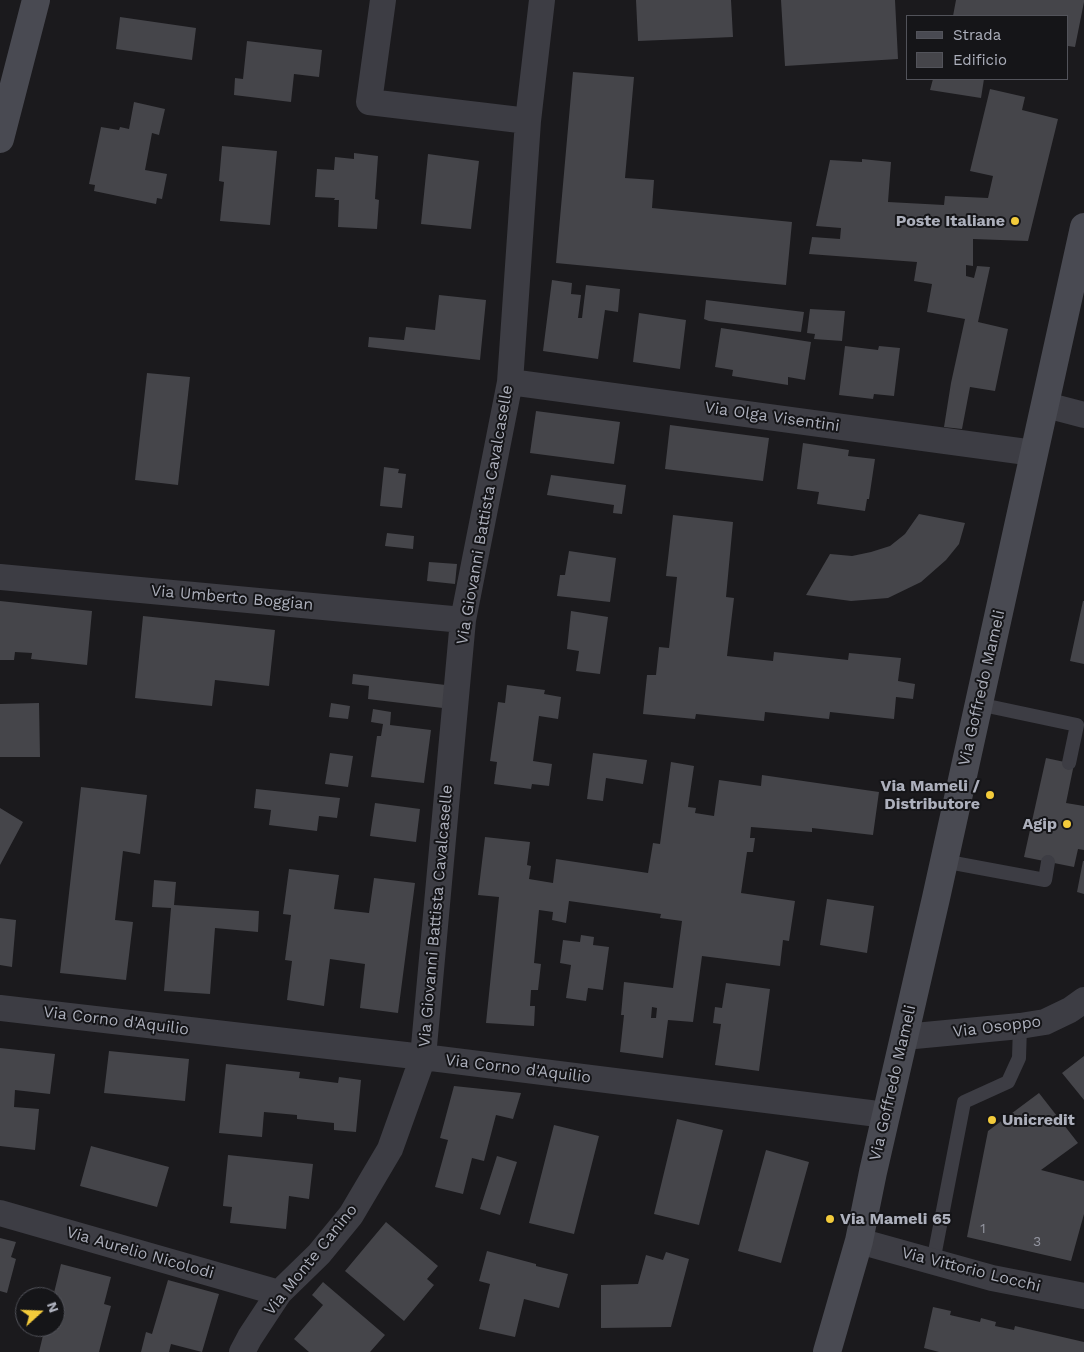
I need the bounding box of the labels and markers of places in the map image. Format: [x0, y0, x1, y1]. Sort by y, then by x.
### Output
place label: Poste Italiane [896, 211, 1005, 231]
marker: Poste Italiane [1009, 215, 1021, 227]
place label: Via Mameli / Distributore [881, 776, 980, 814]
marker: Via Mameli / Distributore [984, 789, 996, 801]
place label: Agip [1023, 814, 1057, 834]
marker: Agip [1061, 818, 1073, 830]
place label: Unicredit [1002, 1110, 1075, 1130]
marker: Unicredit [986, 1114, 998, 1126]
place label: Via Mameli 65 [840, 1209, 951, 1229]
marker: Via Mameli 65 [824, 1213, 836, 1225]

